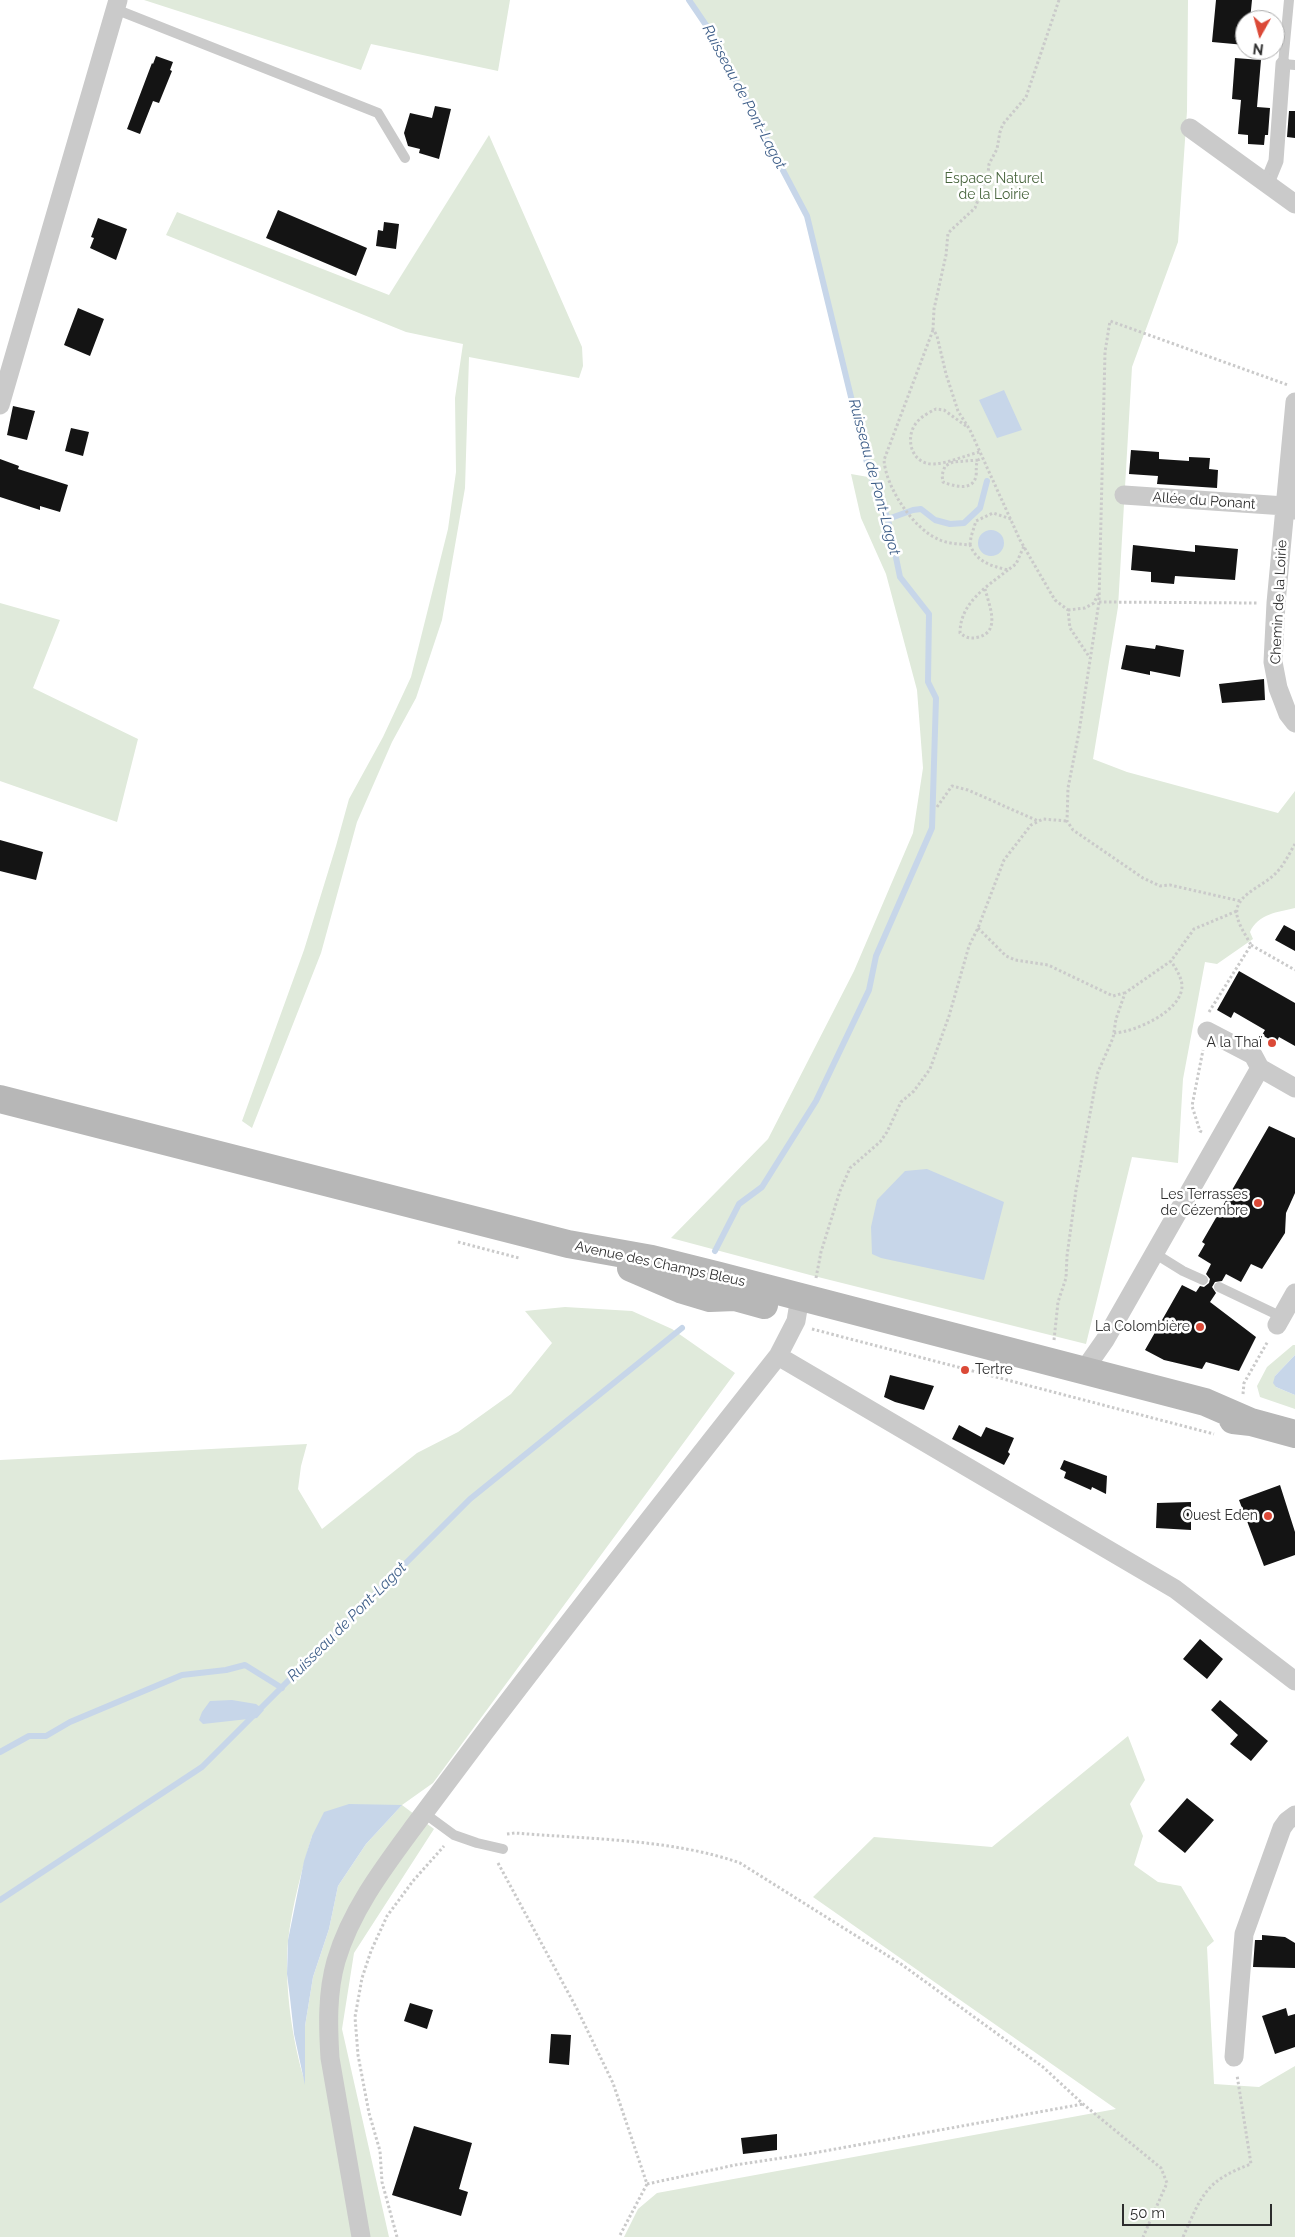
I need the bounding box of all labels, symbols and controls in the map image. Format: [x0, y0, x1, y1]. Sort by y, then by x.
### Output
north arrow [1235, 10, 1285, 60]
water label: Ruisseau de Pont-Lagot [698, 22, 790, 172]
text: N [1252, 40, 1265, 57]
park label: Éspace Naturel de la Loirie [945, 171, 1043, 203]
water label: Ruisseau de Pont-Lagot [844, 397, 904, 557]
street label: Allée du Ponant [1152, 489, 1256, 513]
street label: Chemin de la Loirie [1267, 539, 1291, 665]
place label: A la Thaï [1207, 1035, 1262, 1051]
marker: A la Thaï [1266, 1037, 1278, 1049]
place label: Les Terrasses de Cézembre [1160, 1187, 1248, 1220]
marker: Les Terrasses de Cézembre [1252, 1197, 1264, 1209]
street label: Avenue des Champs Bleus [573, 1238, 747, 1290]
place label: La Colombière [1095, 1319, 1190, 1335]
marker: La Colombière [1194, 1321, 1206, 1333]
place label: Tertre [975, 1362, 1013, 1378]
marker: Tertre [959, 1364, 971, 1376]
place label: Ouest Eden [1183, 1508, 1258, 1524]
marker: Ouest Eden [1262, 1510, 1274, 1522]
water label: Ruisseau de Pont-Lagot [284, 1559, 410, 1685]
scale bar [1125, 2194, 1275, 2226]
text: 50 m [1130, 2204, 1165, 2222]

